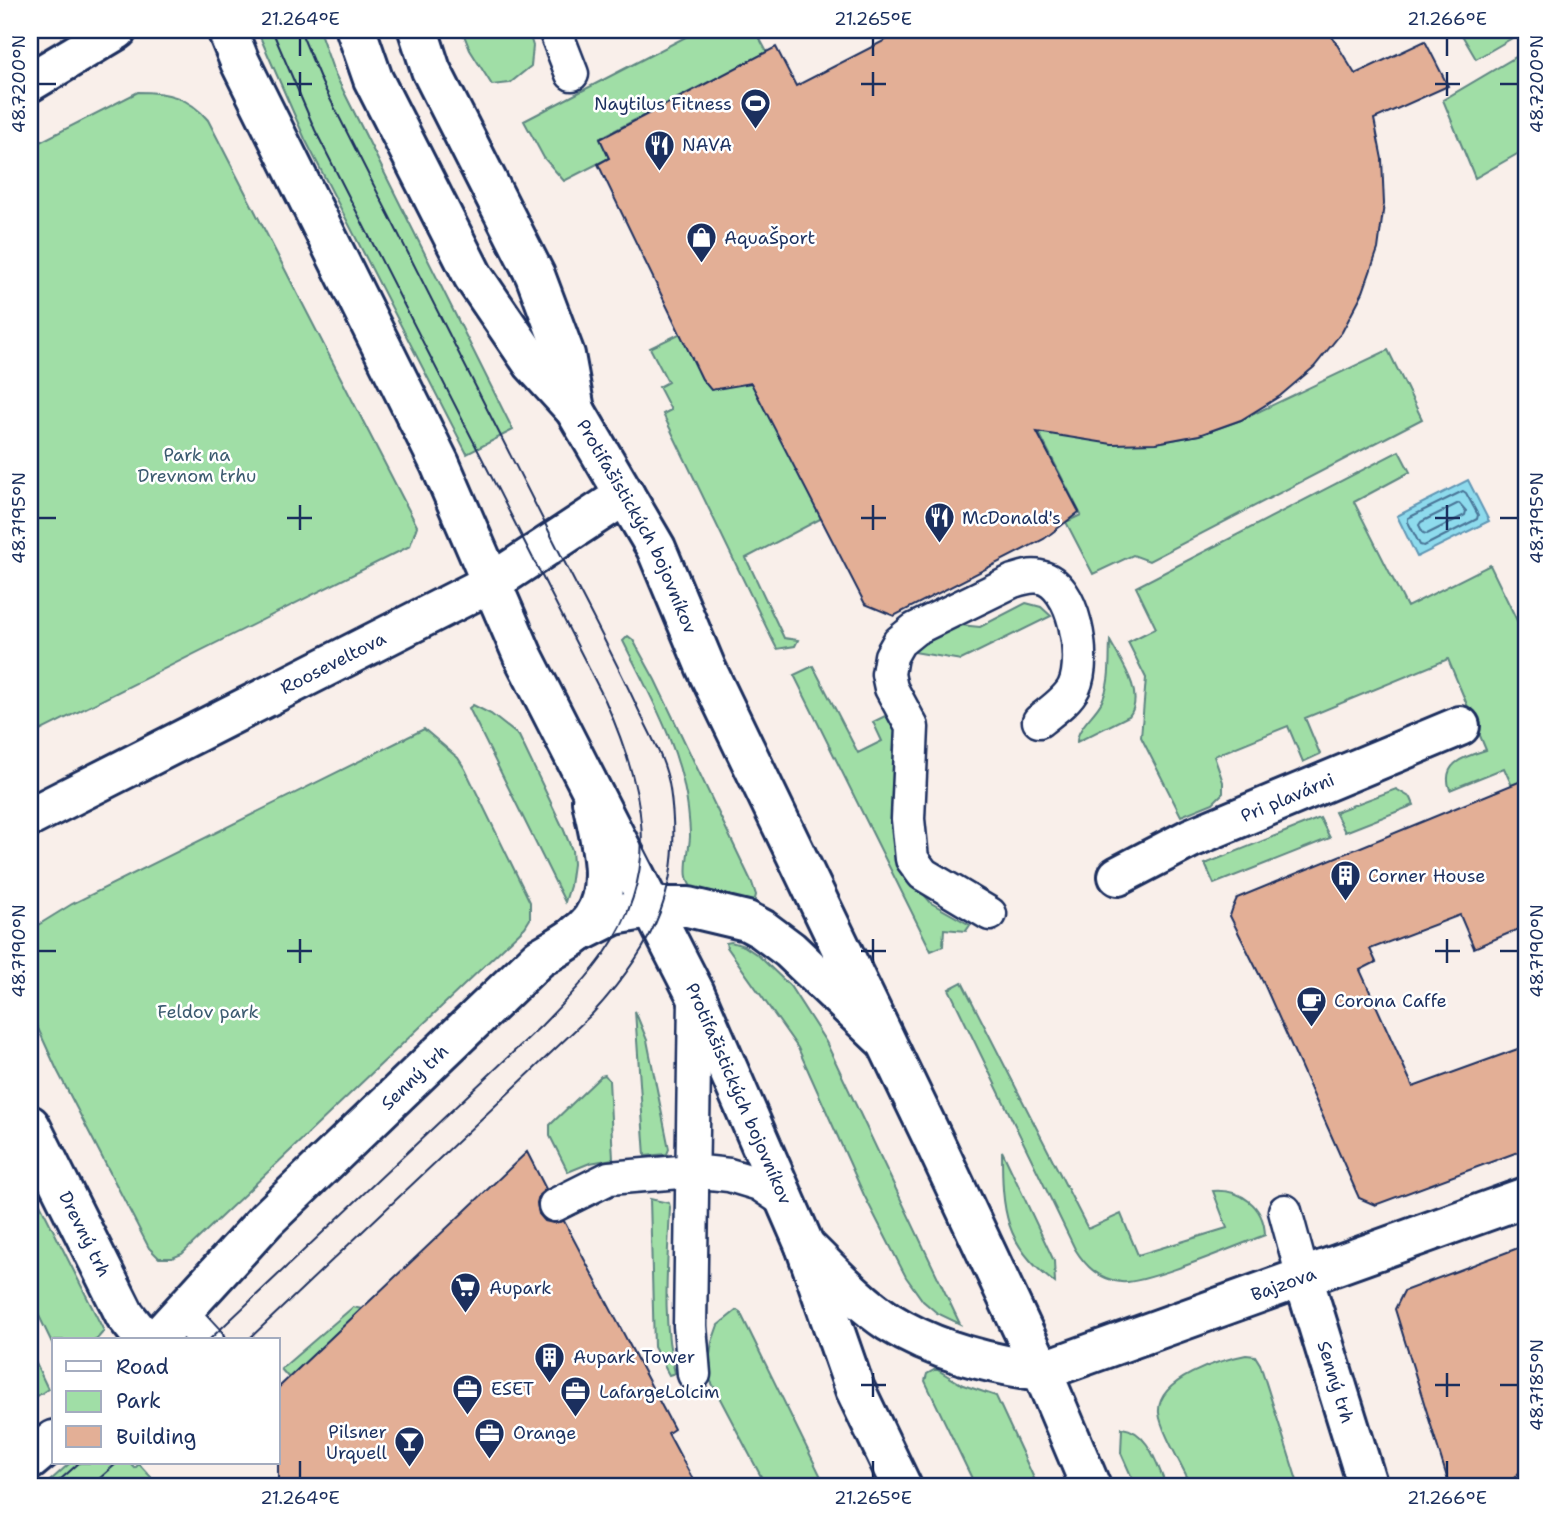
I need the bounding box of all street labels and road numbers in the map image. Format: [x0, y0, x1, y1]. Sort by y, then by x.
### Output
street label: Protifašistických bojovníkov [571, 415, 702, 638]
street label: Rooseveltova [276, 626, 390, 700]
street label: Pri plavárni [1237, 768, 1338, 828]
street label: Protifašistických bojovníkov [680, 979, 798, 1208]
street label: Senný trh [376, 1039, 454, 1115]
street label: Drevný trh [53, 1187, 116, 1281]
street label: Bajzova [1248, 1261, 1319, 1307]
street label: Senný trh [1312, 1338, 1360, 1426]

